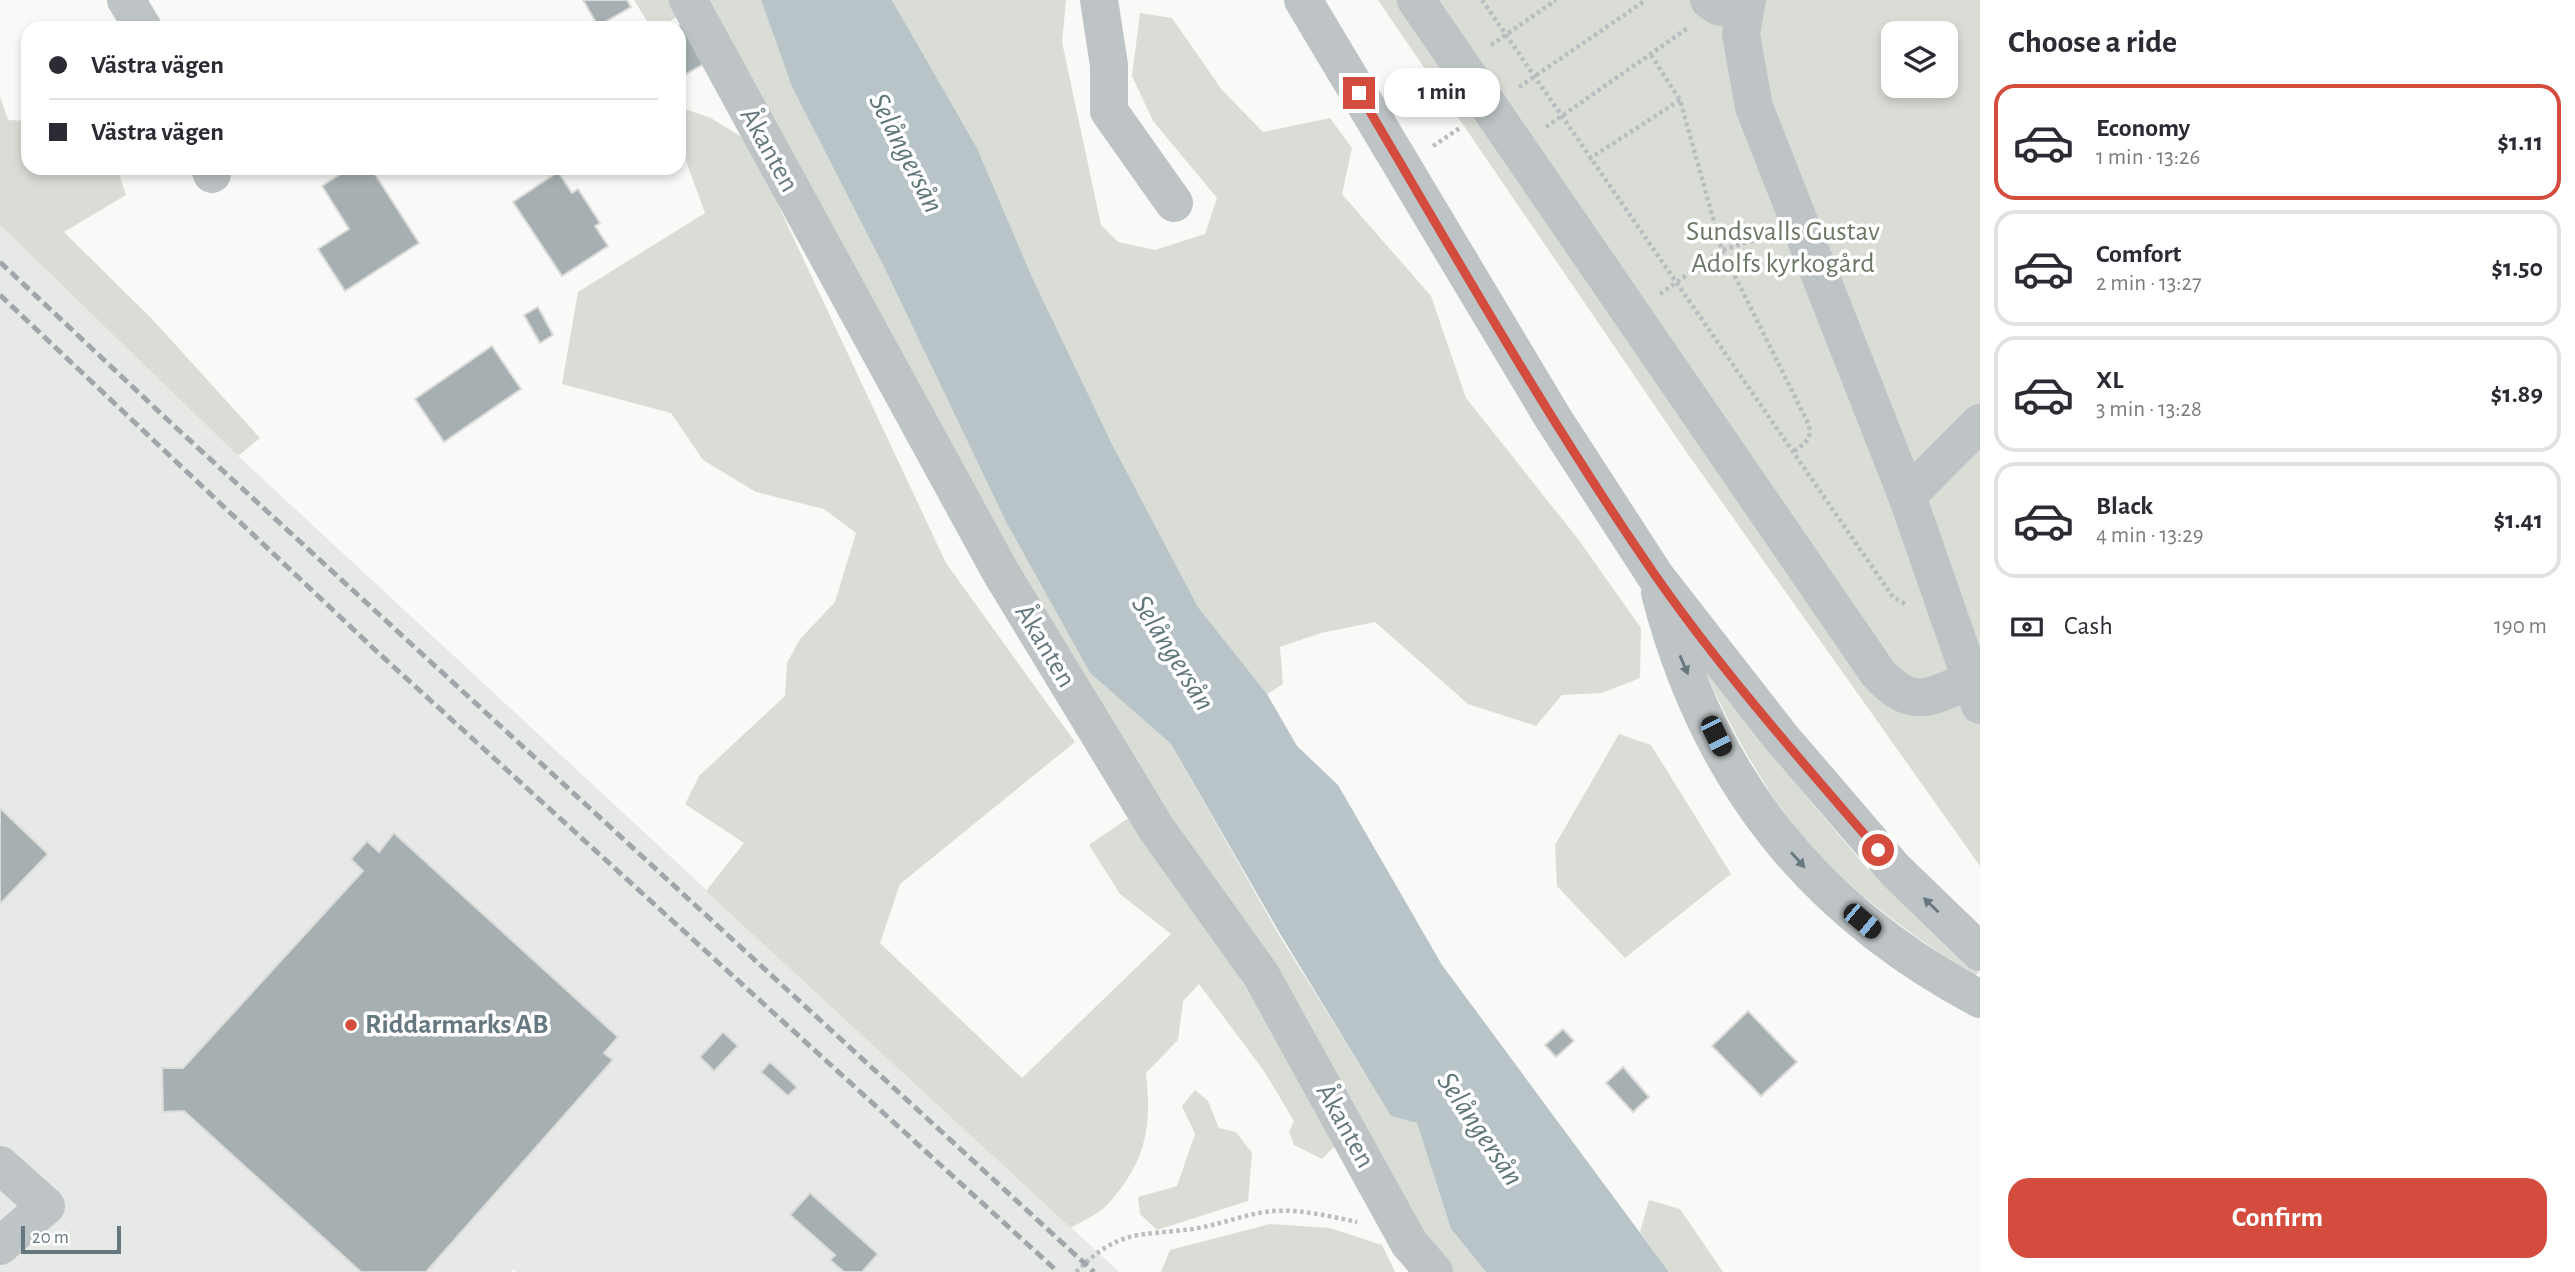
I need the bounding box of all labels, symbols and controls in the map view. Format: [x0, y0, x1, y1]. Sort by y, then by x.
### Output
map controls [1881, 21, 1958, 98]
button: layers [1881, 21, 1958, 98]
text: Choose a ride [2008, 26, 2177, 58]
text: Västra vägen [91, 52, 224, 78]
callout: 1 min [1384, 68, 1499, 118]
route end [1343, 77, 1375, 109]
text: 1 min [1418, 81, 1466, 104]
water label: Selångersån [863, 88, 949, 218]
street label: Åkanten [735, 102, 806, 197]
icon: car [2012, 111, 2075, 174]
text: Economy [2096, 115, 2190, 141]
text: Västra vägen [91, 119, 224, 145]
text: $1.11 [2497, 129, 2543, 155]
text: 1 min · 13:26 [2096, 146, 2200, 169]
park label: Sundsvalls Gustav Adolfs kyrkogård [1686, 218, 1880, 278]
icon: car [2012, 237, 2075, 300]
text: Comfort [2096, 241, 2181, 267]
text: $1.50 [2491, 255, 2543, 281]
text: 2 min · 13:27 [2096, 272, 2202, 295]
icon: car [2012, 363, 2075, 426]
text: XL [2096, 367, 2123, 393]
text: $1.89 [2491, 381, 2543, 407]
text: 3 min · 13:28 [2096, 398, 2202, 421]
icon: car [2012, 489, 2075, 552]
text: Black [2096, 493, 2153, 519]
text: $1.41 [2494, 507, 2543, 533]
text: 4 min · 13:29 [2096, 524, 2203, 547]
water label: Selångersån [1126, 590, 1220, 716]
street label: Åkanten [1009, 598, 1083, 692]
icon: cash [2008, 608, 2046, 646]
text: Cash [2064, 613, 2113, 639]
text: 190 m [2494, 615, 2547, 638]
one-way arrow [1679, 655, 1690, 676]
car [1698, 713, 1735, 759]
route start [1862, 834, 1894, 866]
one-way arrow [1790, 852, 1805, 869]
one-way arrow [1923, 897, 1940, 913]
car [1840, 899, 1885, 943]
place label: Riddarmarks AB [365, 1011, 549, 1039]
marker: Riddarmarks AB [343, 1017, 359, 1033]
water label: Selångersån [1431, 1067, 1529, 1191]
street label: Åkanten [1311, 1078, 1382, 1173]
button: Confirm [2008, 1178, 2547, 1258]
scale bar [21, 1223, 121, 1255]
text: 20 m [32, 1228, 69, 1247]

